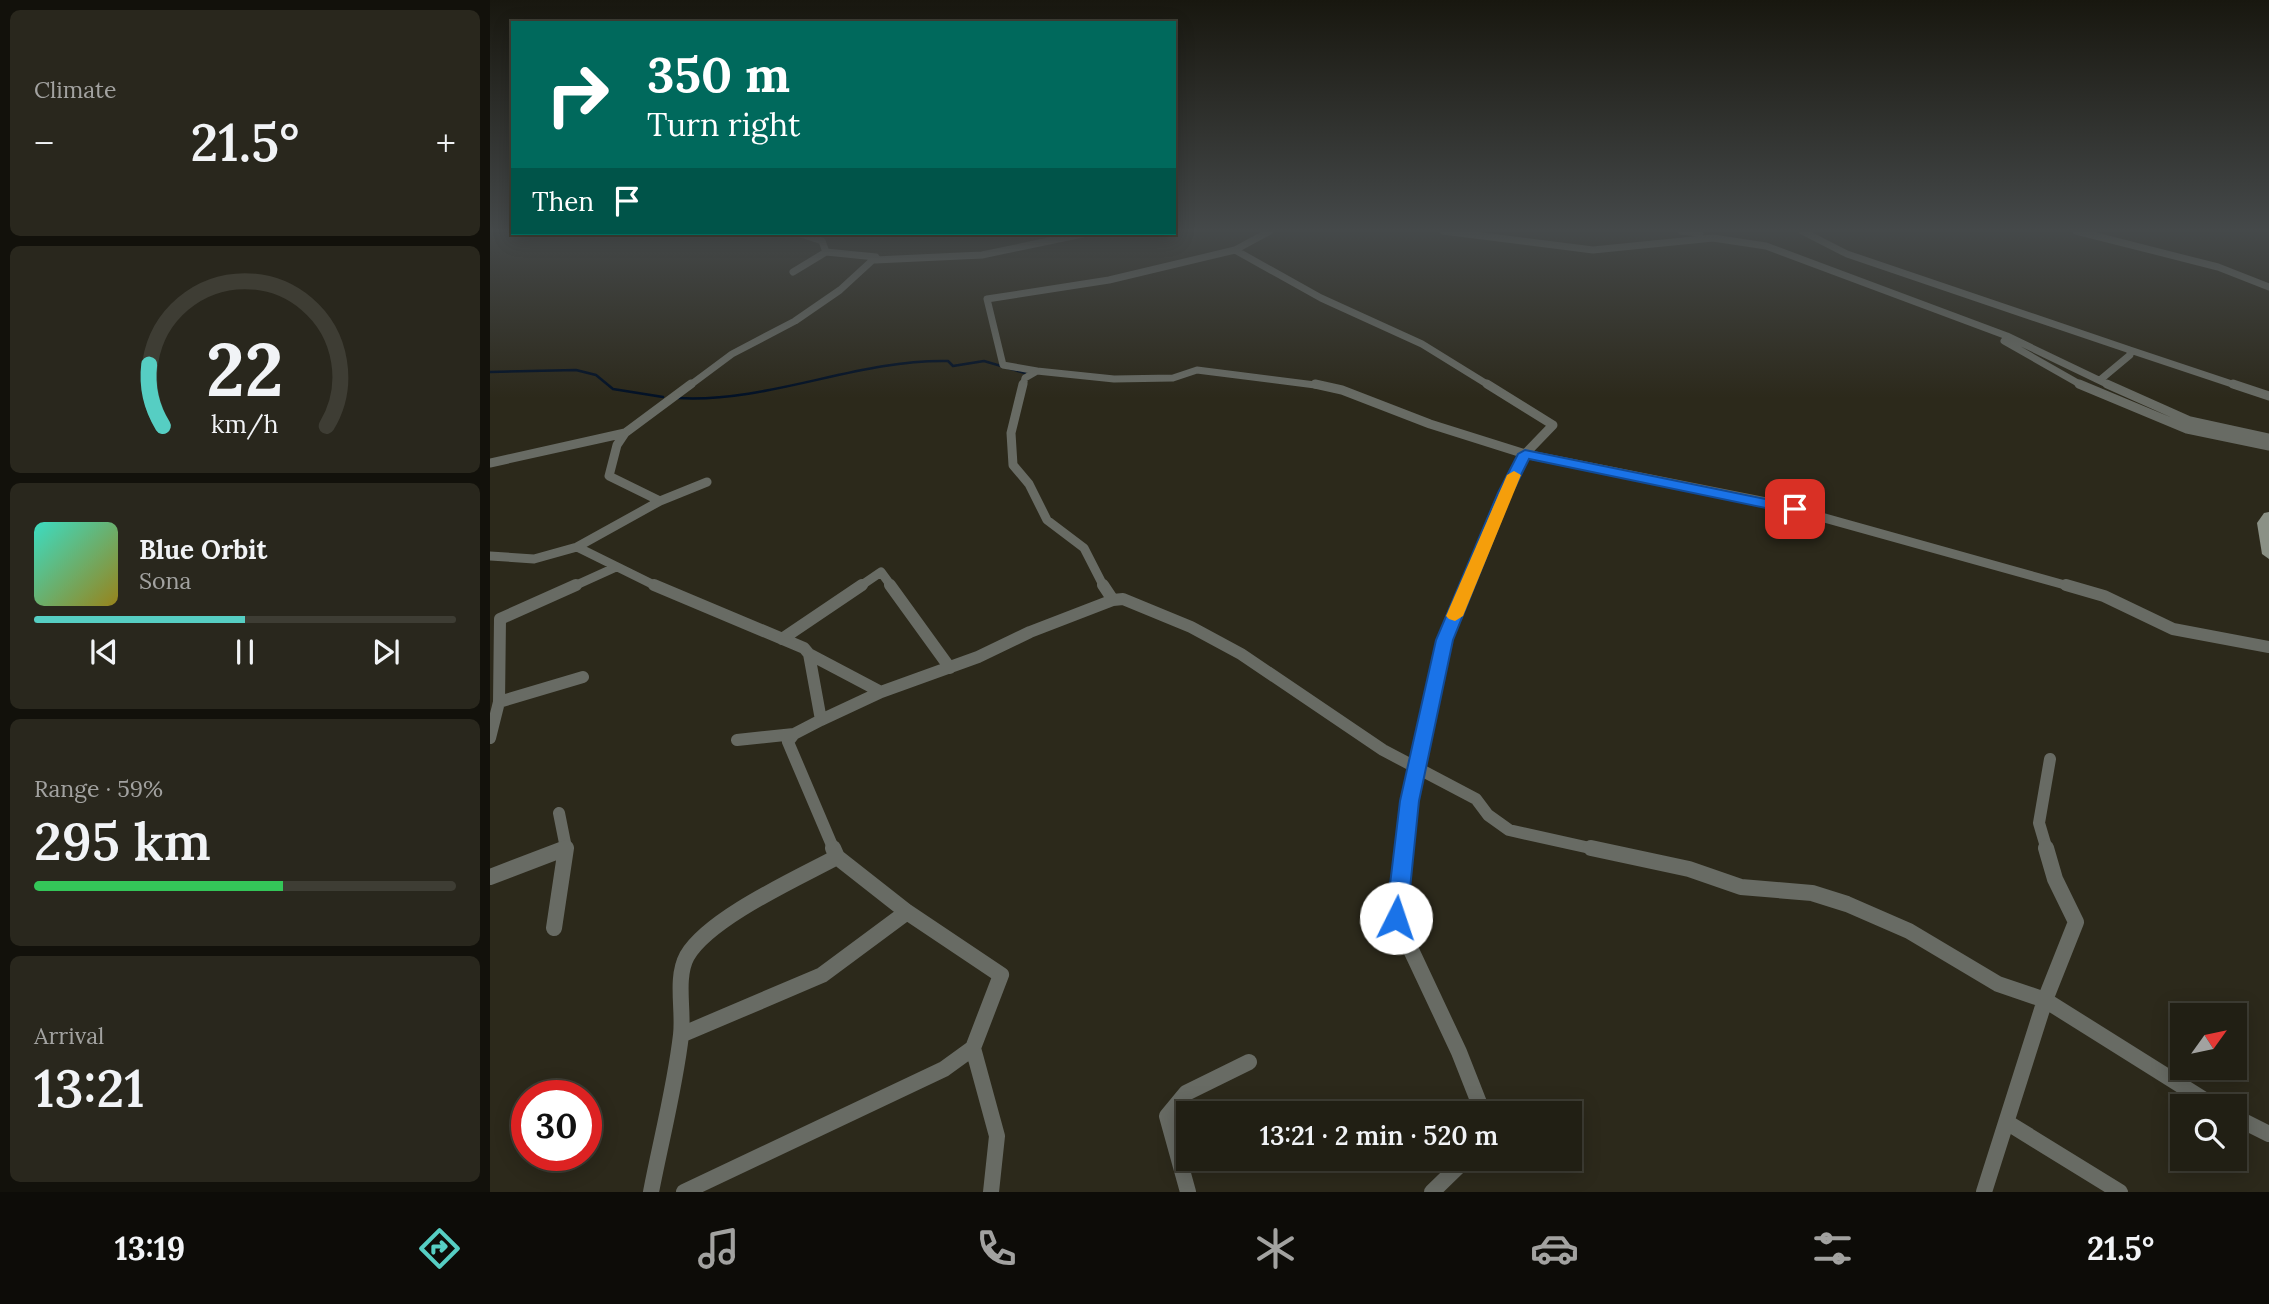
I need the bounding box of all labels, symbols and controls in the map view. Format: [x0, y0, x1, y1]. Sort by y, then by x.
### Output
text: 350 m [647, 43, 790, 105]
icon: right [532, 49, 623, 140]
text: Climate [34, 75, 116, 104]
text: Turn right [647, 104, 800, 145]
text: 21.5° [191, 109, 299, 175]
text: − [34, 119, 54, 167]
text: + [436, 119, 456, 167]
icon: arrive [608, 182, 646, 220]
text: Then [532, 185, 594, 218]
text: 22 [206, 323, 284, 416]
text: km/h [211, 407, 279, 439]
pin [1765, 479, 1825, 539]
icon: arrive [1776, 490, 1814, 528]
text: Blue Orbit [139, 533, 267, 566]
text: Sona [139, 566, 191, 595]
icon: previous [85, 633, 123, 671]
icon: pause [226, 633, 264, 671]
icon: next [367, 633, 405, 671]
text: Range · 59% [34, 774, 163, 803]
text: 295 km [34, 808, 211, 874]
position arrow [1359, 881, 1433, 955]
north arrow [2170, 1003, 2247, 1080]
map controls [2170, 1003, 2247, 1171]
text: Arrival [34, 1021, 104, 1050]
text: 13:21 [34, 1055, 145, 1121]
speed limit sign: 30 [511, 1080, 602, 1171]
button: search [2170, 1094, 2247, 1171]
text: 13:21 · 2 min · 520 m [1260, 1119, 1498, 1152]
icon: directions [415, 1224, 464, 1273]
icon: music [694, 1224, 743, 1273]
icon: phone [972, 1224, 1021, 1273]
icon: climate [1251, 1224, 1300, 1273]
icon: car [1530, 1224, 1579, 1273]
icon: filters [1808, 1224, 1857, 1273]
text: 13:19 [115, 1228, 185, 1269]
text: 21.5° [2087, 1228, 2154, 1269]

